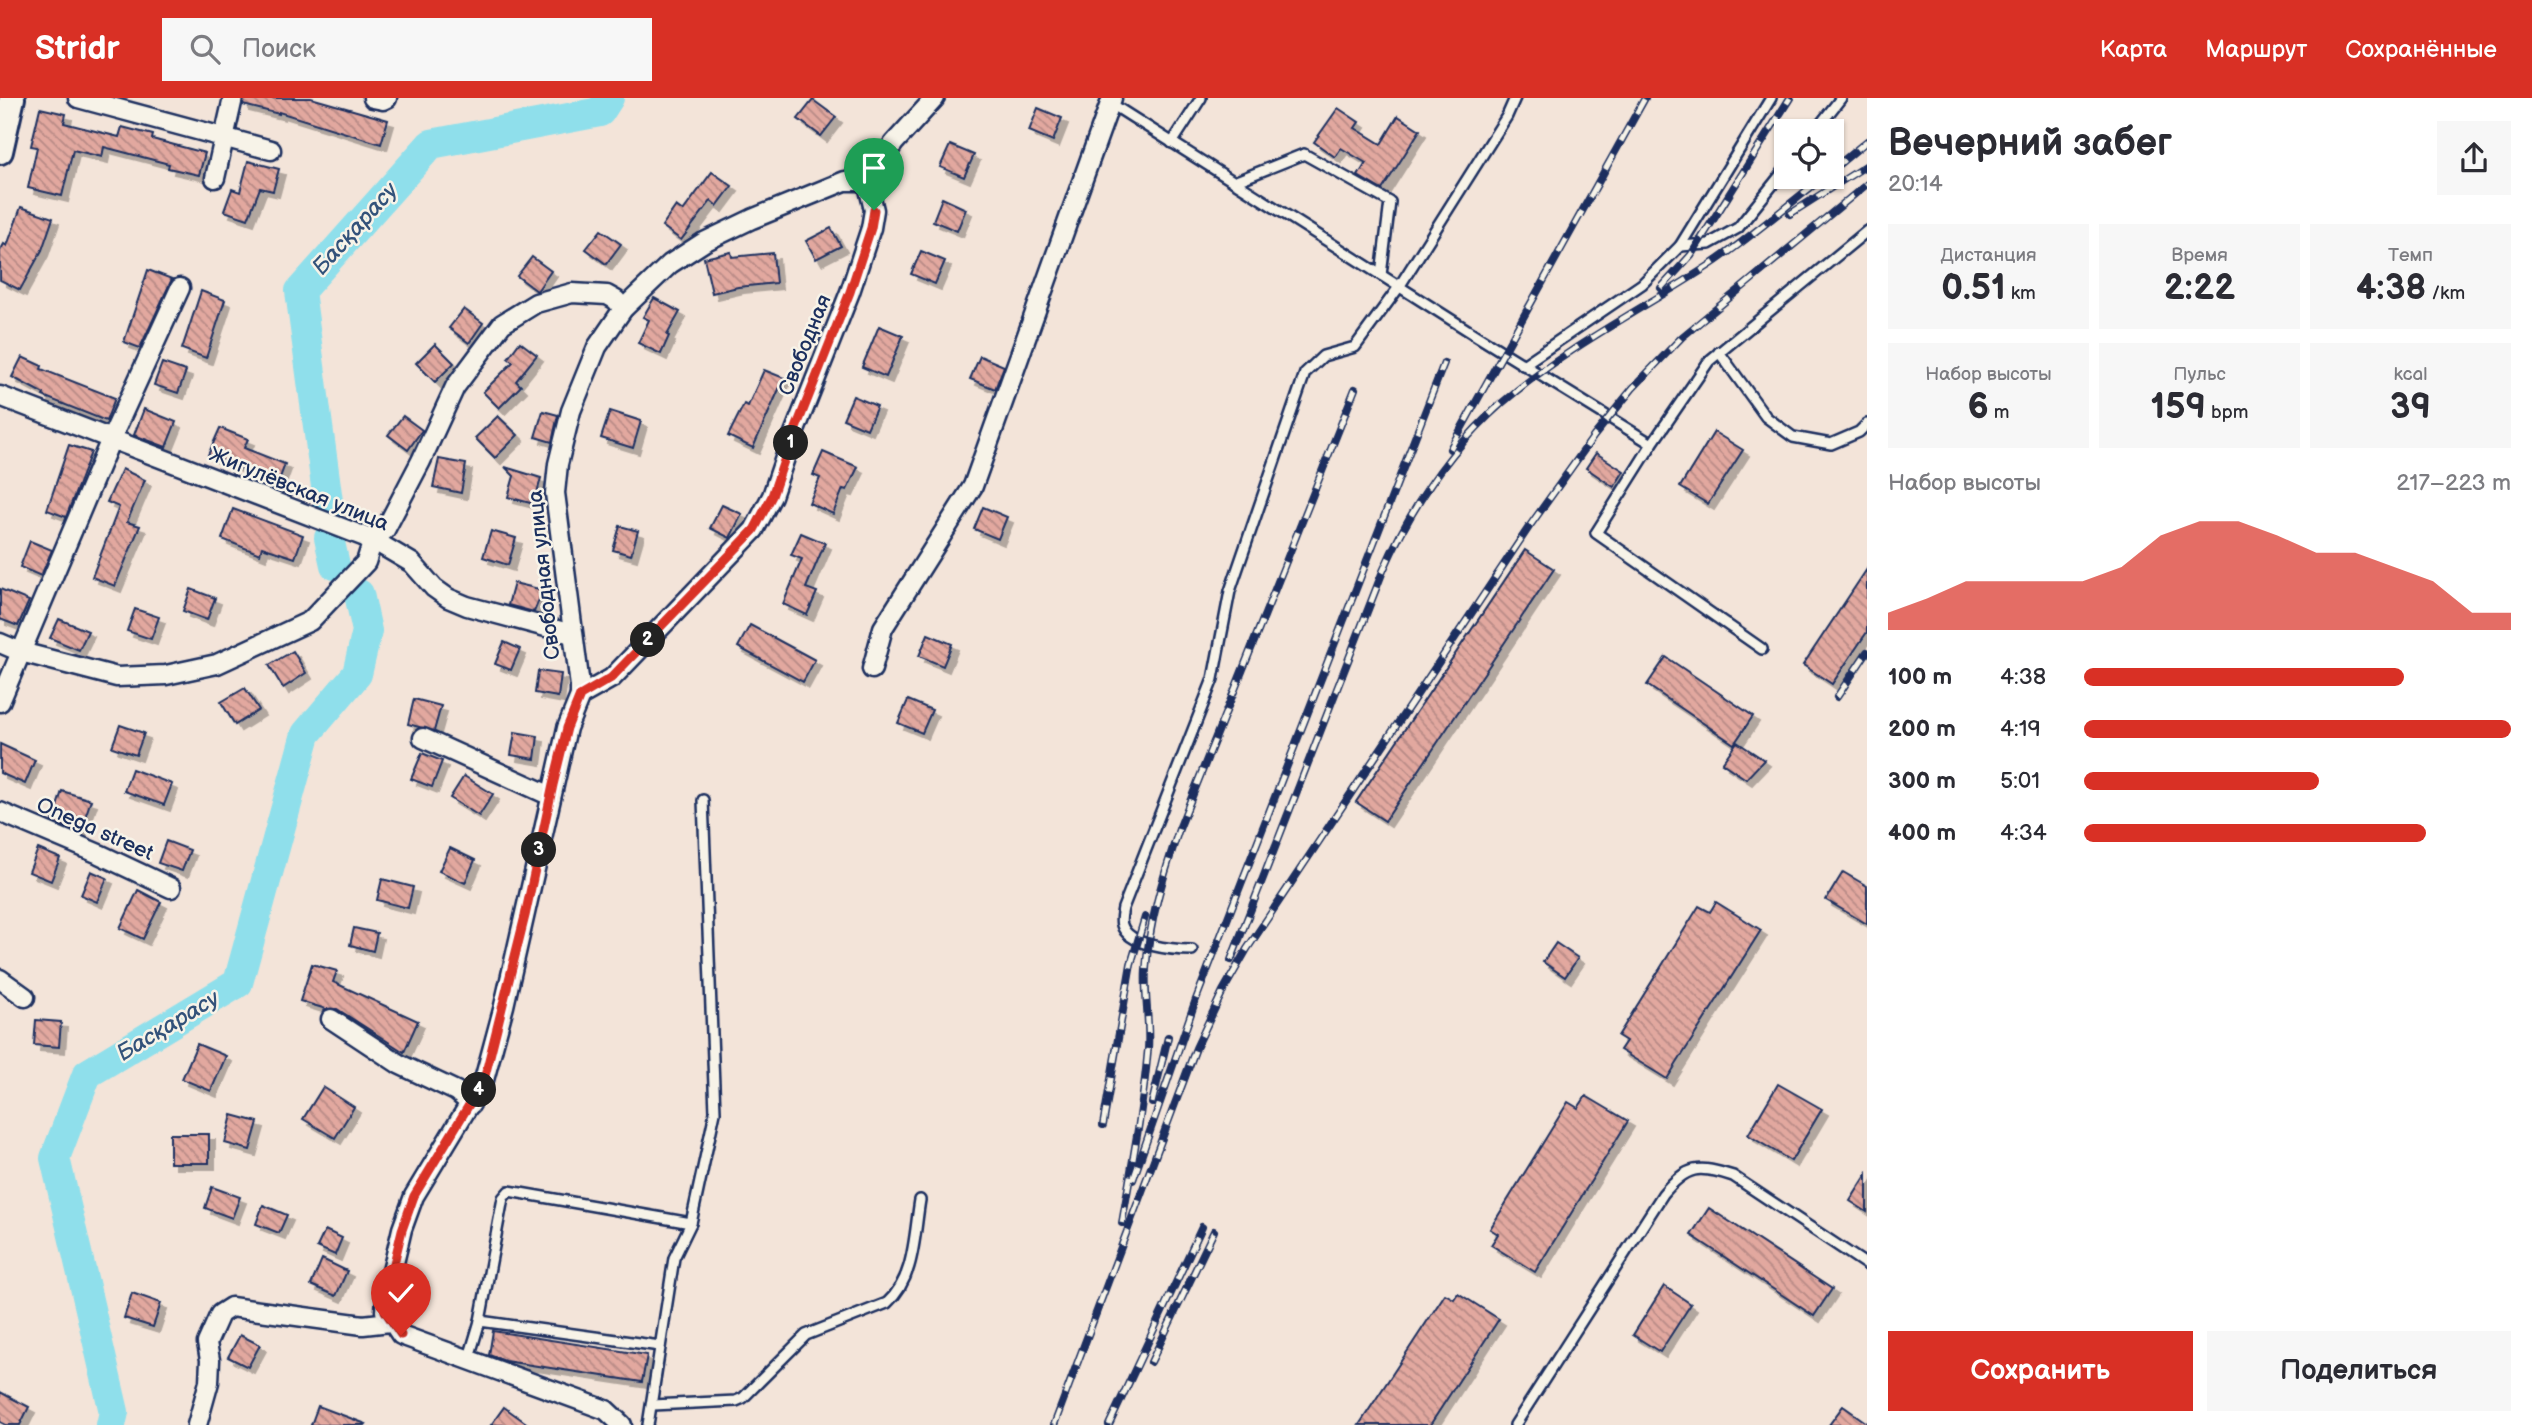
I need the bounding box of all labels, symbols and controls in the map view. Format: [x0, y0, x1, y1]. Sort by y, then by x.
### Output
search box [162, 18, 652, 81]
text: Stridr [35, 29, 120, 69]
icon: search [186, 30, 224, 68]
text: Поиск [242, 34, 316, 65]
text: Карта [2100, 35, 2167, 64]
text: Маршрут [2205, 35, 2307, 64]
text: Сохранённые [2345, 35, 2497, 64]
map controls [1774, 119, 1844, 189]
button: locate [1774, 119, 1844, 189]
text: Вечерний забег [1888, 121, 2172, 166]
button: share [2437, 121, 2511, 195]
pin [844, 138, 904, 210]
icon: arrive [855, 149, 893, 187]
text: 20:14 [1888, 170, 1943, 198]
water label: Басқарасу [306, 176, 405, 281]
text: Дистанция [1940, 244, 2037, 267]
text: Время [2171, 244, 2228, 267]
text: Темп [2388, 244, 2433, 267]
text: 0.51 [1941, 267, 2006, 310]
text: 2:22 [2164, 267, 2235, 310]
text: 4:38 [2356, 267, 2426, 310]
text: km [2006, 282, 2036, 305]
text: /km [2426, 282, 2465, 305]
street label: Свободная [773, 291, 837, 399]
text: Набор высоты [1925, 363, 2052, 386]
text: Пульс [2173, 363, 2226, 386]
text: kcal [2393, 363, 2428, 386]
text: 6 [1967, 386, 1989, 429]
text: 159 [2150, 386, 2206, 429]
text: 39 [2390, 386, 2431, 429]
text: m [1989, 401, 2010, 424]
text: bpm [2206, 401, 2249, 424]
pin: 1 [774, 426, 808, 460]
text: 1 [787, 431, 795, 454]
street label: Жигулёвская улица [206, 442, 393, 537]
text: Набор высоты [1888, 469, 2041, 497]
text: 217–223 m [2396, 469, 2511, 497]
street label: Свободная улица [523, 488, 565, 661]
pin: 2 [630, 622, 666, 658]
text: 2 [642, 628, 653, 651]
text: 100 m [1888, 663, 1952, 691]
text: 4:38 [2000, 663, 2046, 691]
text: 200 m [1888, 715, 1956, 743]
text: 4:19 [2000, 715, 2041, 743]
text: 300 m [1888, 767, 1956, 795]
text: 5:01 [2000, 767, 2040, 795]
street label: Onega street [33, 792, 158, 866]
text: 400 m [1888, 819, 1956, 847]
text: 4:34 [2000, 819, 2047, 847]
pin: 3 [522, 832, 556, 868]
text: 3 [533, 838, 544, 861]
water label: Басқарасу [112, 984, 225, 1067]
pin: 4 [462, 1072, 496, 1108]
text: 4 [473, 1078, 484, 1101]
pin [371, 1263, 431, 1335]
icon: check [382, 1274, 420, 1312]
button: Сохранить [1888, 1331, 2193, 1411]
button: Поделиться [2207, 1331, 2511, 1411]

